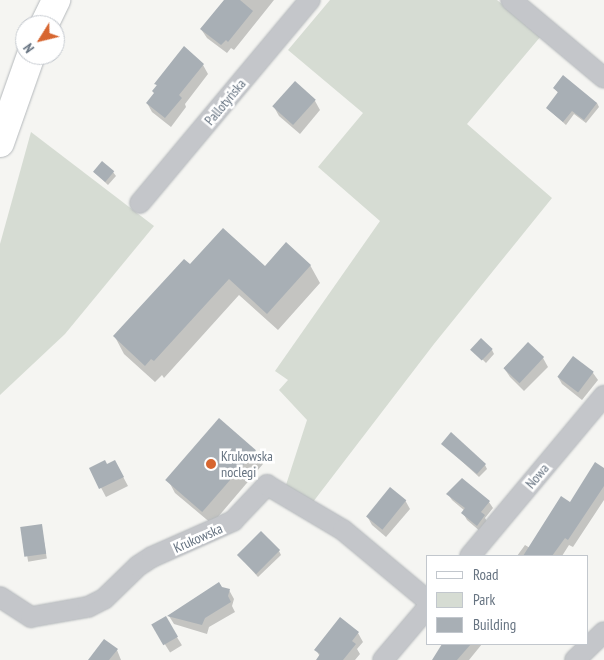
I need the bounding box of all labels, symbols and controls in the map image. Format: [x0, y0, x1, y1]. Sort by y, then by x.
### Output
north arrow [15, 15, 65, 65]
text: N [19, 40, 38, 57]
street label: Pallotyńska [201, 76, 249, 128]
place label: Krukowska noclegi [221, 448, 273, 481]
marker: Krukowska noclegi [205, 458, 217, 470]
street label: Nowa [522, 460, 552, 492]
street label: Krukowska [171, 520, 225, 556]
legend [426, 555, 589, 645]
text: Road [473, 565, 499, 584]
text: Park [473, 590, 495, 609]
text: Building [473, 615, 516, 634]

